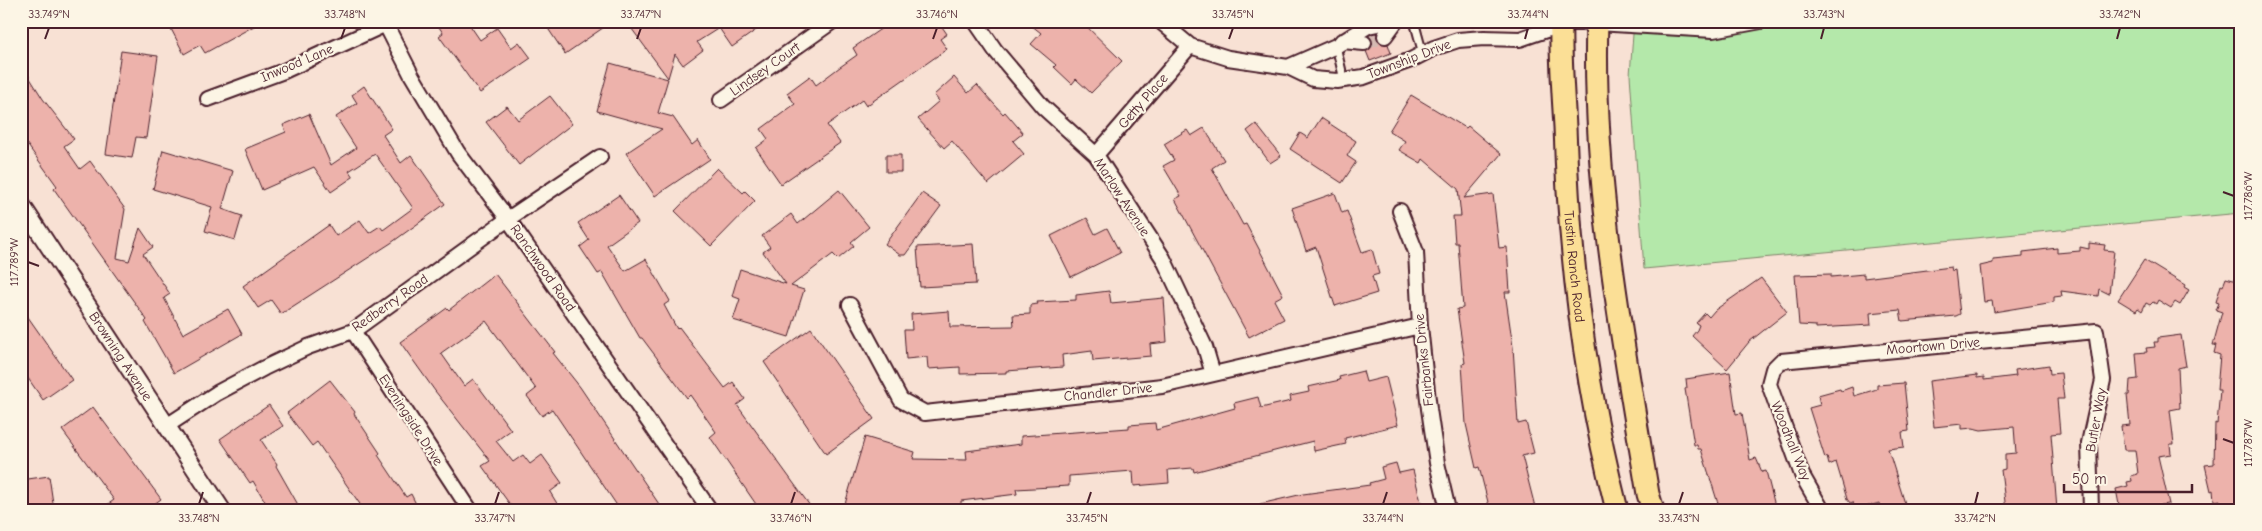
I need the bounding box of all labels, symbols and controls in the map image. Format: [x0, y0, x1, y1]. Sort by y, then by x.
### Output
text: 33.749°N [28, 7, 70, 21]
text: 33.748°N [324, 7, 366, 21]
text: 33.747°N [620, 7, 662, 21]
text: 33.746°N [916, 7, 958, 21]
text: 33.745°N [1212, 7, 1254, 21]
text: 33.744°N [1507, 7, 1549, 21]
text: 33.743°N [1803, 7, 1845, 21]
text: 33.742°N [2099, 7, 2141, 21]
street label: Township Drive [1365, 35, 1453, 83]
street label: Lindsey Court [727, 38, 804, 99]
street label: Inwood Lane [258, 40, 336, 86]
street label: Getty Place [1114, 70, 1172, 132]
street label: Marlow Avenue [1090, 154, 1154, 240]
text: 117.786°W [2241, 171, 2255, 220]
street label: Tustin Ranch Road [1561, 210, 1589, 323]
street label: Ranchwood Road [507, 221, 579, 315]
text: 117.789°W [7, 237, 21, 286]
street label: Redberry Road [349, 270, 431, 336]
street label: Browning Avenue [86, 308, 156, 404]
street label: Fairbanks Drive [1411, 313, 1437, 407]
street label: Moortown Drive [1885, 333, 1981, 359]
street label: Eveningside Drive [375, 371, 447, 469]
street label: Chandler Drive [1063, 379, 1153, 405]
street label: Butler Way [2082, 386, 2110, 453]
street label: Woodhall Way [1767, 399, 1815, 484]
text: 117.787°W [2241, 418, 2255, 467]
scale bar [2064, 461, 2192, 493]
text: 50 m [2072, 470, 2107, 488]
text: 33.748°N [178, 511, 220, 525]
text: 33.747°N [474, 511, 516, 525]
text: 33.746°N [770, 511, 812, 525]
text: 33.745°N [1066, 511, 1108, 525]
text: 33.744°N [1362, 511, 1404, 525]
text: 33.743°N [1658, 511, 1700, 525]
text: 33.742°N [1954, 511, 1996, 525]

